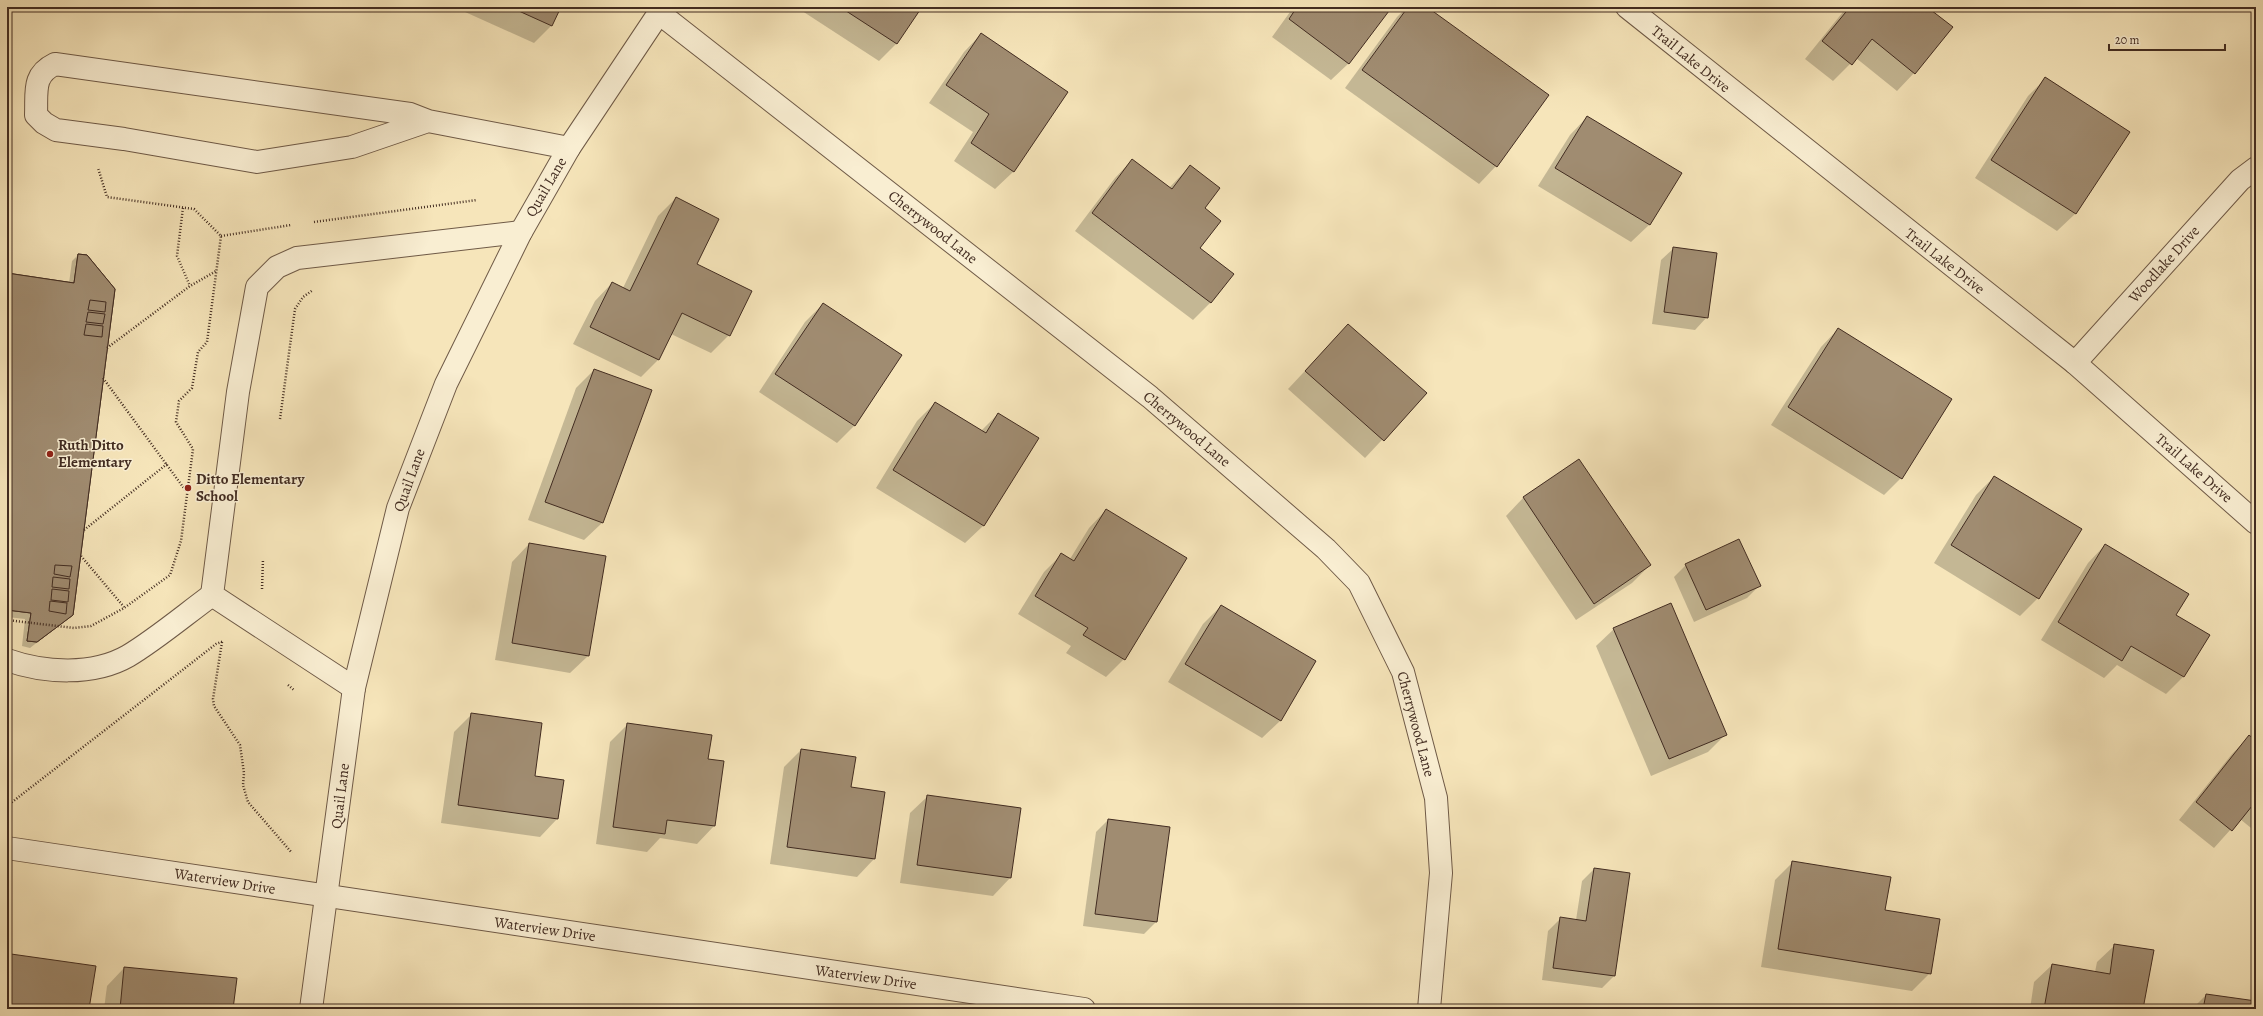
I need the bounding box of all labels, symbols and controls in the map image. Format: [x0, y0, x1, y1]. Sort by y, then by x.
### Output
street label: Trail Lake Drive [1647, 21, 1735, 97]
scale bar [2109, 26, 2225, 52]
text: 20 m [2115, 32, 2139, 48]
street label: Quail Lane [521, 153, 571, 221]
street label: Cherrywood Lane [884, 186, 982, 268]
street label: Woodlake Drive [2123, 221, 2204, 307]
street label: Trail Lake Drive [1901, 223, 1989, 299]
street label: Cherrywood Lane [1139, 387, 1235, 472]
street label: Trail Lake Drive [2151, 429, 2237, 507]
place label: Ruth Ditto Elementary [58, 435, 132, 472]
street label: Quail Lane [388, 445, 430, 514]
marker: Ruth Ditto Elementary [45, 449, 55, 459]
place label: Ditto Elementary School [196, 469, 305, 506]
marker: Ditto Elementary School [183, 483, 193, 493]
street label: Cherrywood Lane [1392, 669, 1440, 779]
street label: Quail Lane [326, 762, 354, 830]
street label: Waterview Drive [172, 863, 277, 899]
street label: Waterview Drive [492, 912, 597, 946]
street label: Waterview Drive [813, 960, 918, 994]

